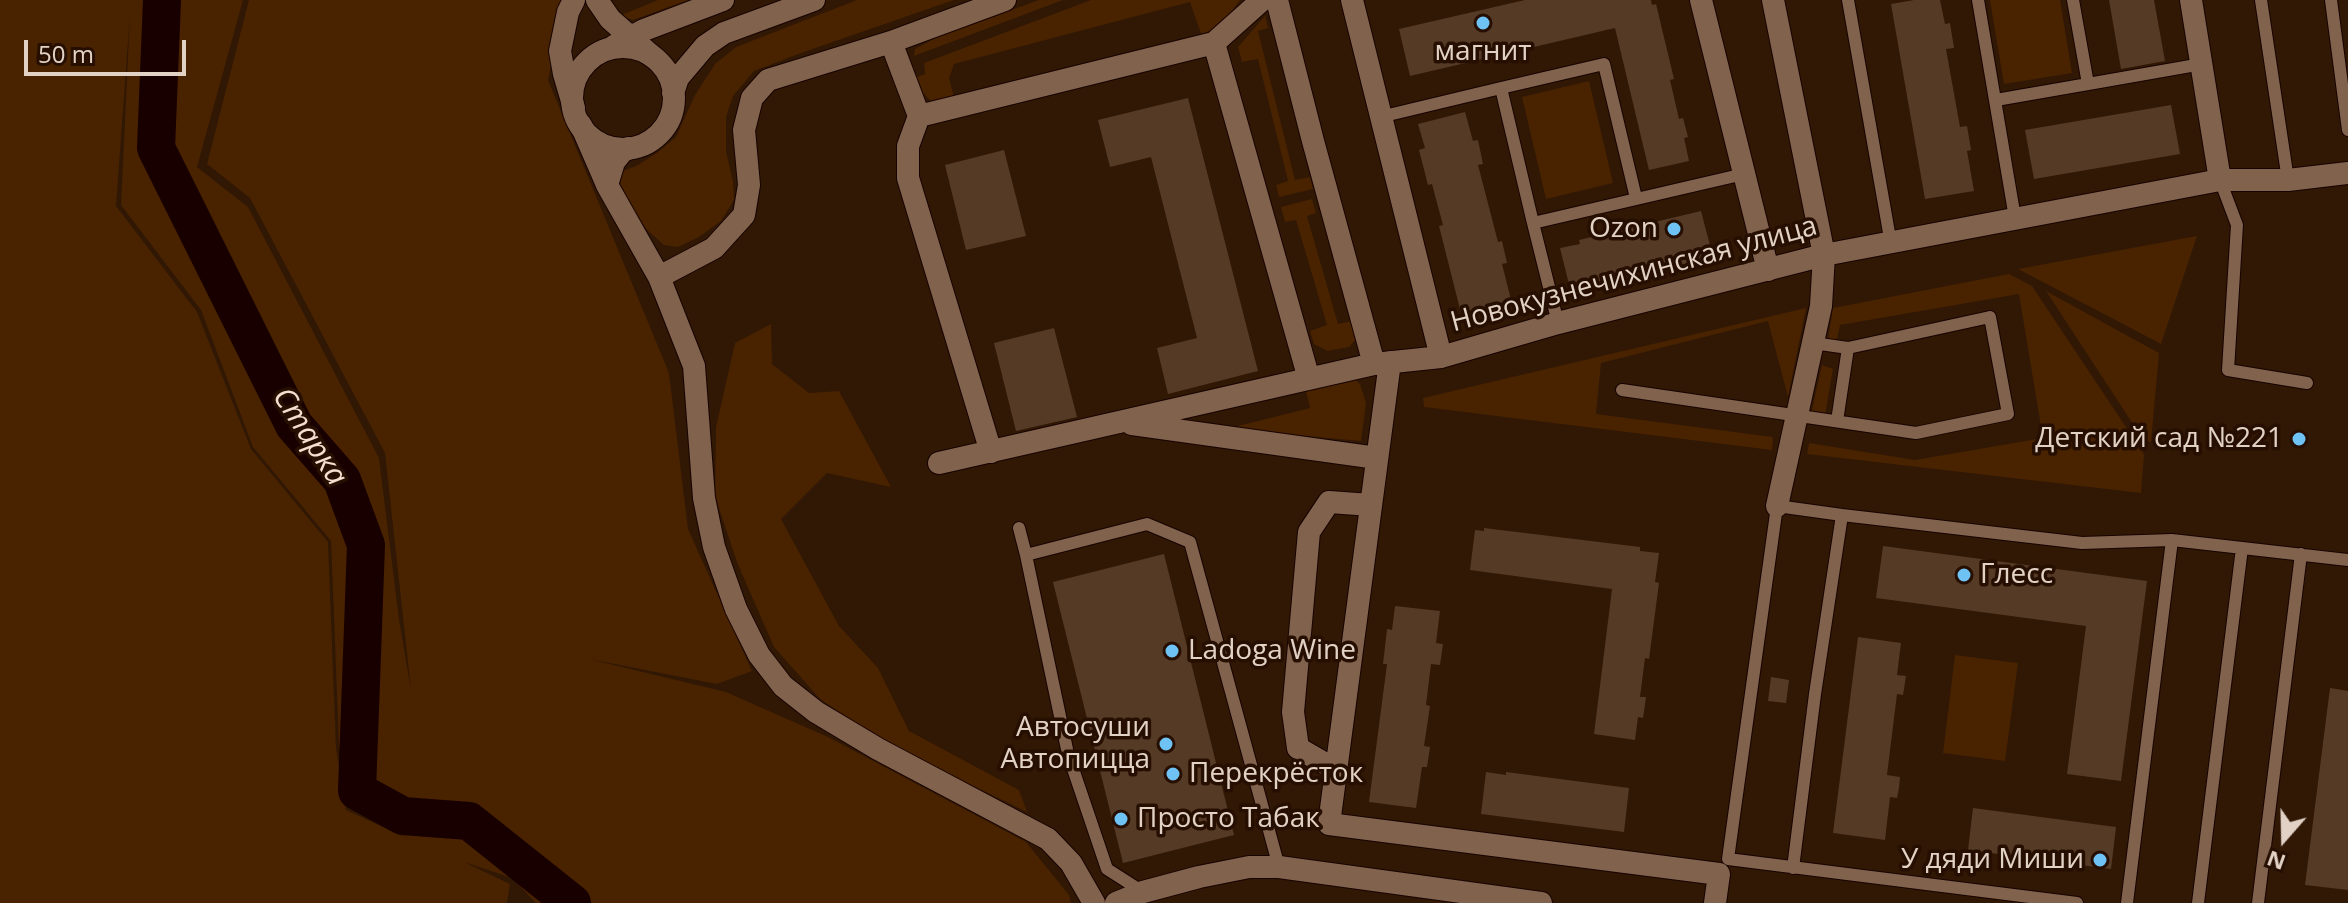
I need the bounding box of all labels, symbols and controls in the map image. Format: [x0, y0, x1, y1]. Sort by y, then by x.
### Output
marker: магнит [1474, 14, 1492, 32]
scale bar [28, 24, 190, 74]
place label: магнит [1435, 35, 1531, 69]
text: 50 m [38, 37, 94, 70]
street label: Новокузнечихинская улица [1447, 210, 1821, 340]
place label: Ozon [1589, 212, 1658, 246]
marker: Ozon [1665, 220, 1683, 238]
water label: Старка [264, 381, 354, 493]
place label: Детский сад №221 [2035, 422, 2283, 456]
marker: Детский сад №221 [2290, 430, 2308, 448]
place label: Глесс [1980, 558, 2053, 592]
marker: Глесс [1955, 566, 1973, 584]
place label: Ladoga Wine [1188, 634, 1356, 668]
marker: Ladoga Wine [1163, 642, 1181, 660]
place label: Автосуши Автопицца [1000, 711, 1150, 777]
marker: Автосуши Автопицца [1157, 735, 1175, 753]
place label: Перекрёсток [1189, 757, 1363, 791]
marker: Перекрёсток [1164, 765, 1182, 783]
north arrow [2244, 799, 2324, 879]
place label: Просто Табак [1137, 802, 1320, 836]
marker: Просто Табак [1112, 810, 1130, 828]
place label: У дяди Миши [1901, 843, 2084, 877]
text: N [2262, 844, 2289, 879]
marker: У дяди Миши [2091, 851, 2109, 869]

